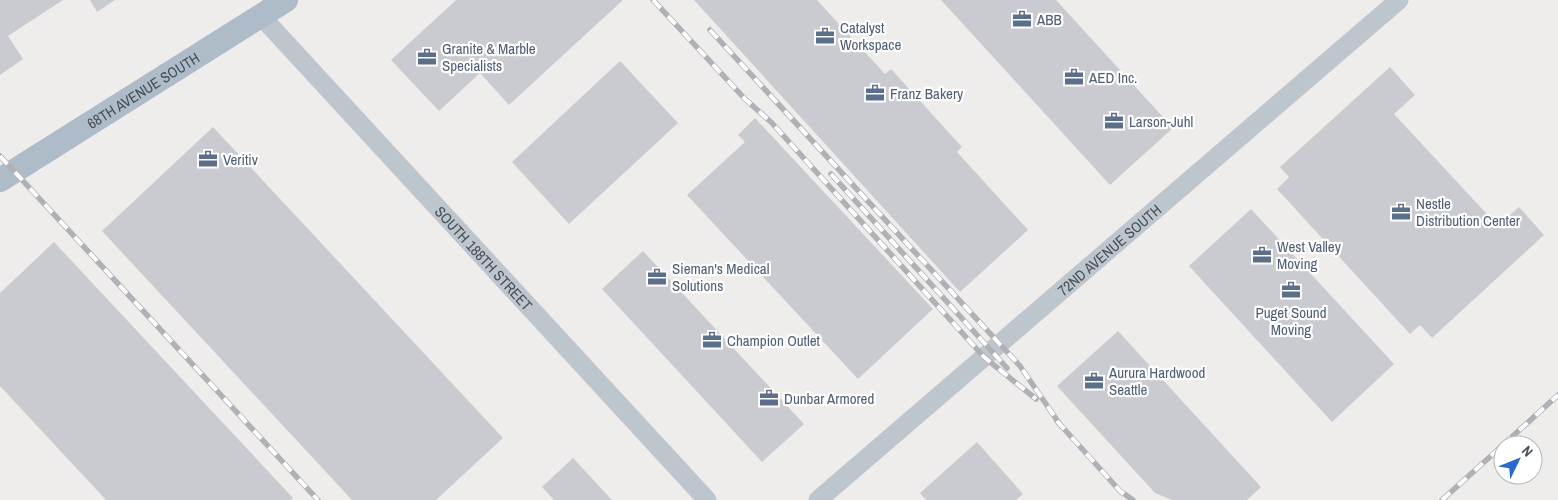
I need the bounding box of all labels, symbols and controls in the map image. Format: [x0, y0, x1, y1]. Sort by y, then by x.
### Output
office icon: ABB [1011, 8, 1033, 30]
place label: ABB [1036, 9, 1062, 30]
place label: Catalyst Workspace [840, 17, 901, 55]
office icon: Catalyst Workspace [814, 25, 836, 47]
place label: Granite & Marble Specialists [442, 38, 536, 76]
office icon: Granite & Marble Specialists [416, 46, 438, 68]
street label: 68TH AVENUE SOUTH [83, 47, 203, 133]
office icon: AED Inc. [1063, 66, 1085, 88]
place label: AED Inc. [1088, 67, 1138, 88]
office icon: Franz Bakery [864, 82, 886, 104]
place label: Franz Bakery [890, 83, 964, 104]
office icon: Larson-Juhl [1103, 110, 1125, 132]
place label: Larson-Juhl [1129, 111, 1193, 132]
office icon: Veritiv [197, 148, 219, 170]
place label: Veritiv [223, 149, 259, 170]
place label: Nestle Distribution Center [1416, 193, 1520, 231]
street label: 72ND AVENUE SOUTH [1053, 199, 1165, 300]
street label: SOUTH 188TH STREET [430, 201, 538, 315]
office icon: Nestle Distribution Center [1390, 201, 1412, 223]
place label: West Valley Moving [1277, 236, 1342, 274]
office icon: West Valley Moving [1251, 244, 1273, 266]
place label: Sieman's Medical Solutions [672, 258, 769, 296]
office icon: Sieman's Medical Solutions [646, 266, 668, 288]
office icon: Puget Sound Moving [1280, 279, 1302, 301]
place label: Puget Sound Moving [1255, 302, 1327, 340]
office icon: Champion Outlet [701, 329, 723, 351]
place label: Champion Outlet [727, 330, 821, 351]
place label: Aurura Hardwood Seattle [1108, 362, 1205, 400]
office icon: Aurura Hardwood Seattle [1083, 370, 1105, 392]
office icon: Dunbar Armored [758, 387, 780, 409]
place label: Dunbar Armored [784, 388, 874, 409]
north arrow [1493, 435, 1543, 485]
text: N [1518, 442, 1537, 460]

